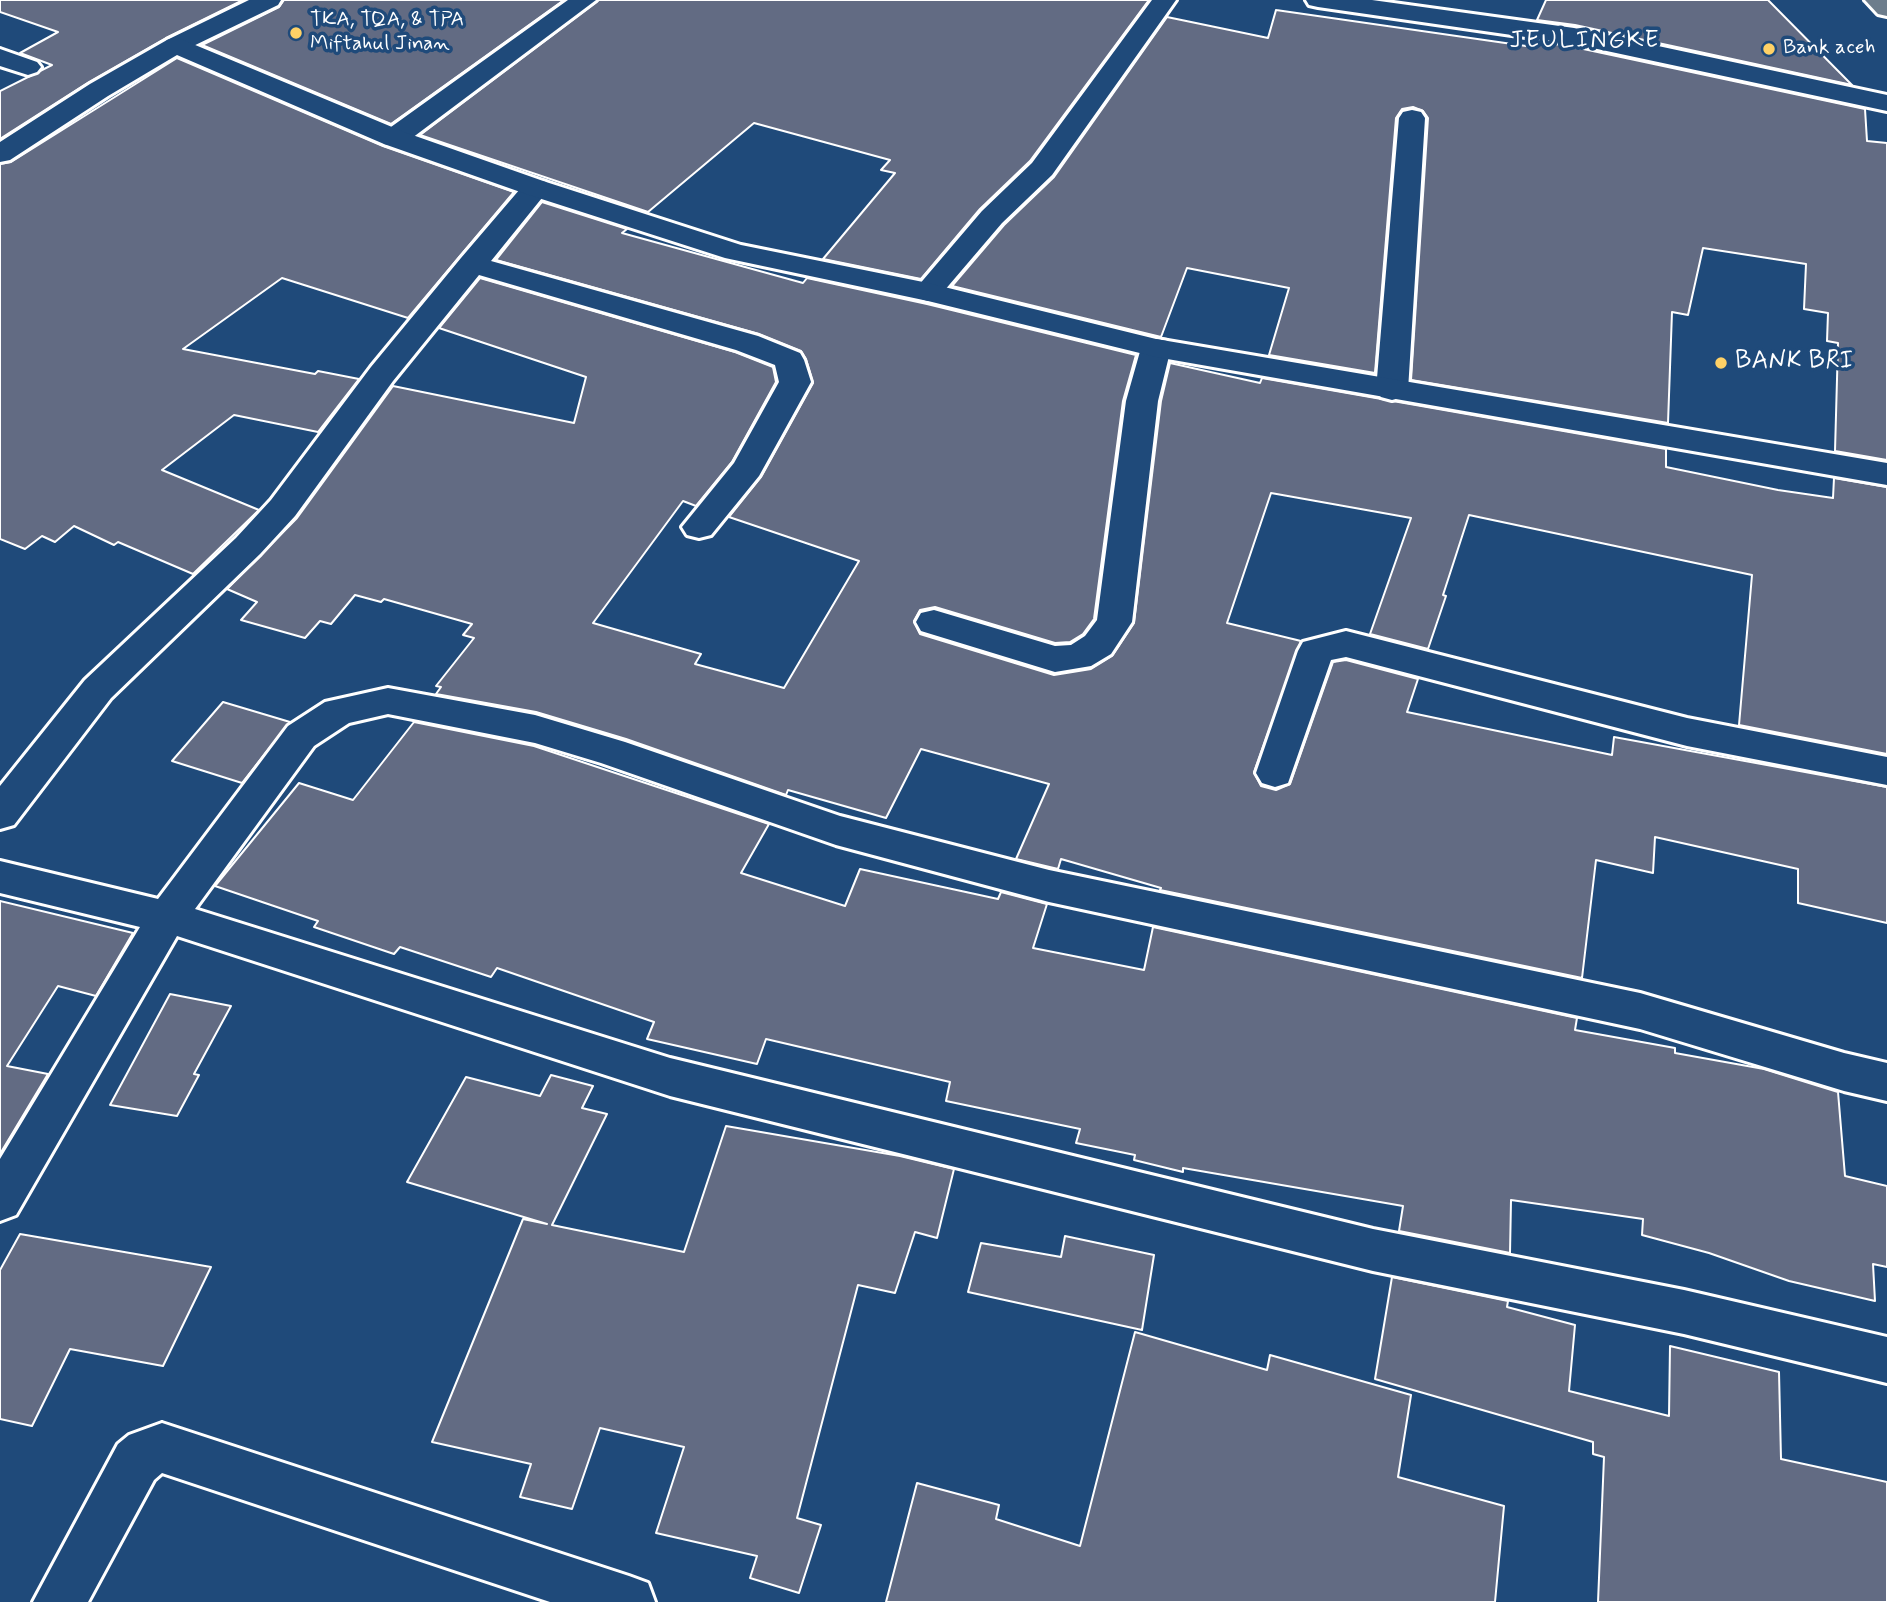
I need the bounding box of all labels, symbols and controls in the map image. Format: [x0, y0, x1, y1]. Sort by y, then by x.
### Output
place label: TKA, TQA, & TPA Miftahul Jinan [310, 8, 464, 58]
marker: TKA, TQA, & TPA Miftahul Jinan [288, 25, 304, 41]
district label: JEULINGKE [1515, 28, 1655, 56]
place label: Bank aceh [1783, 36, 1875, 62]
marker: Bank aceh [1761, 41, 1777, 57]
place label: BANK BRI [1735, 347, 1853, 379]
marker: BANK BRI [1713, 355, 1729, 371]

